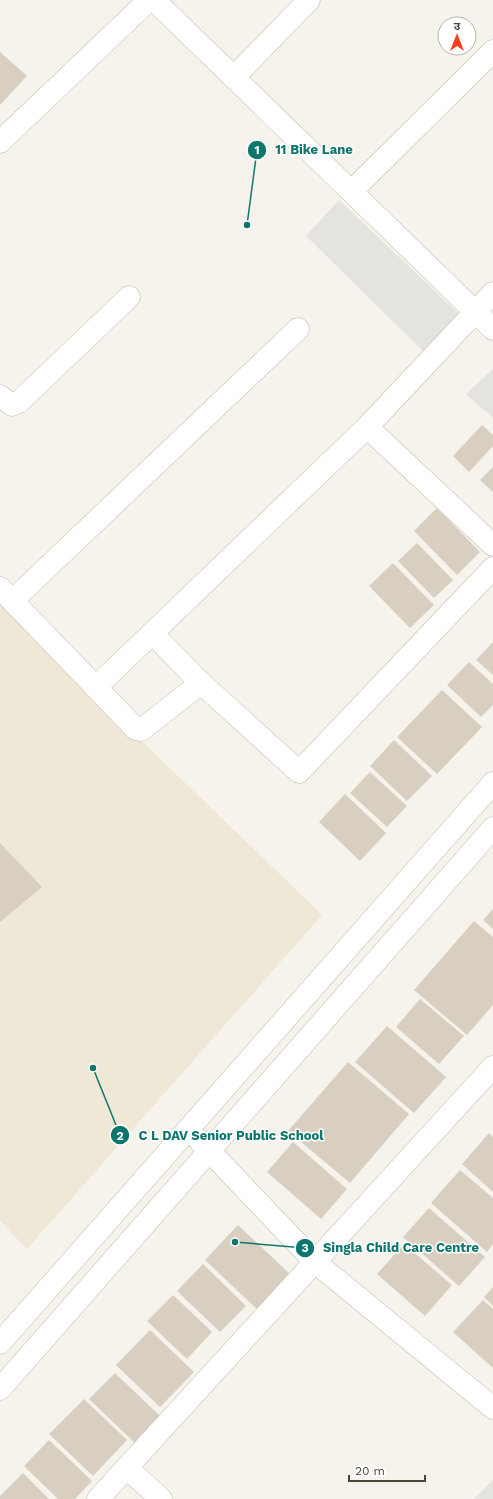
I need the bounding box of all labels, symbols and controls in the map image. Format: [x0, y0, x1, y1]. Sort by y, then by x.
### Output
north arrow [437, 16, 477, 56]
text: उ [454, 20, 461, 33]
callout: 11 Bike Lane [247, 137, 361, 162]
text: 11 Bike Lane [275, 142, 353, 157]
text: 1 [254, 143, 260, 157]
callout: C L DAV Senior Public School [110, 1123, 332, 1148]
text: C L DAV Senior Public School [138, 1128, 324, 1143]
text: 2 [116, 1129, 124, 1143]
callout: Singla Child Care Centre [295, 1235, 487, 1260]
text: Singla Child Care Centre [323, 1240, 479, 1255]
text: 3 [301, 1241, 309, 1255]
scale bar [349, 1457, 425, 1483]
text: 20 m [355, 1464, 385, 1478]

